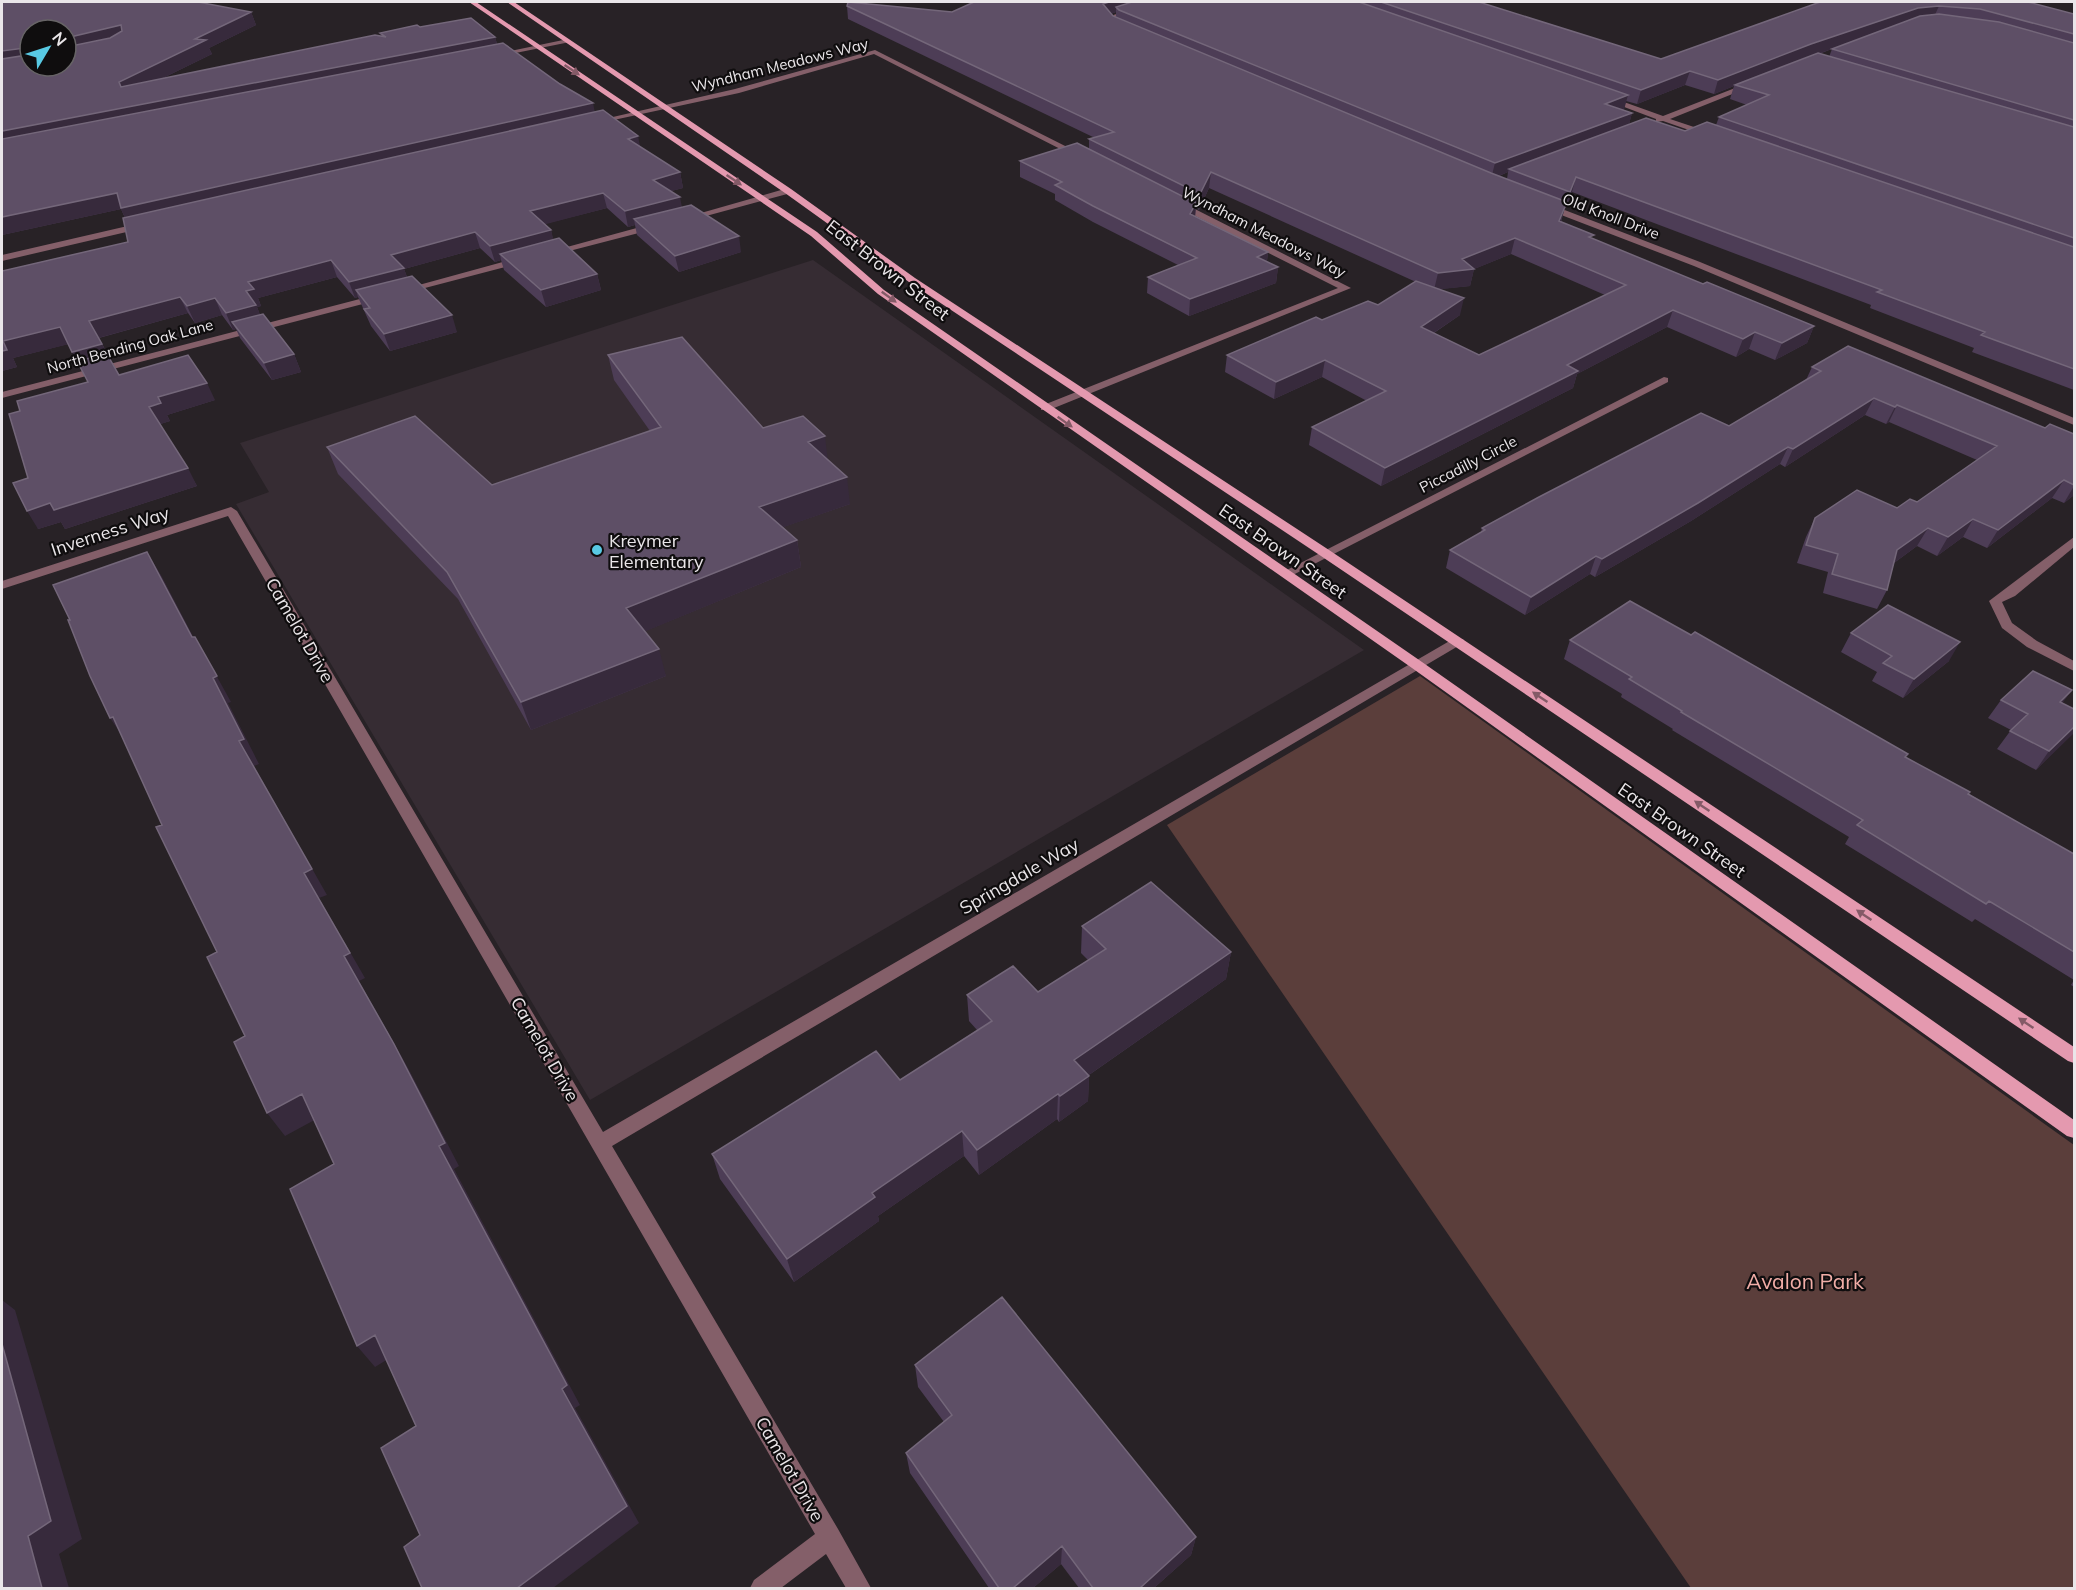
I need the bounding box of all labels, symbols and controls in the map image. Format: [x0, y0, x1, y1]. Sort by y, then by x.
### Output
north arrow [18, 18, 78, 78]
text: N [48, 28, 71, 50]
street label: Wyndham Meadows Way [690, 34, 870, 96]
one-way arrow [564, 64, 580, 76]
one-way arrow [725, 174, 741, 186]
street label: Wyndham Meadows Way [1179, 182, 1349, 282]
street label: Old Knoll Drive [1560, 189, 1662, 243]
street label: East Brown Street [822, 215, 954, 325]
one-way arrow [881, 291, 896, 303]
street label: North Bending Oak Lane [45, 315, 215, 377]
one-way arrow [1057, 416, 1073, 428]
street label: Piccadilly Circle [1416, 431, 1520, 497]
street label: East Brown Street [1215, 498, 1351, 604]
street label: Inverness Way [48, 501, 172, 561]
place label: Kreymer Elementary [609, 529, 704, 573]
marker: Kreymer Elementary [590, 543, 604, 557]
street label: Camelot Drive [261, 573, 339, 687]
one-way arrow [1532, 692, 1548, 703]
street label: East Brown Street [1614, 777, 1750, 883]
one-way arrow [1694, 801, 1710, 812]
street label: Springdale Way [955, 832, 1083, 919]
one-way arrow [1856, 910, 1872, 921]
street label: Camelot Drive [506, 992, 584, 1106]
one-way arrow [2018, 1018, 2034, 1029]
park label: Avalon Park [1746, 1268, 1864, 1294]
street label: Camelot Drive [751, 1412, 829, 1526]

